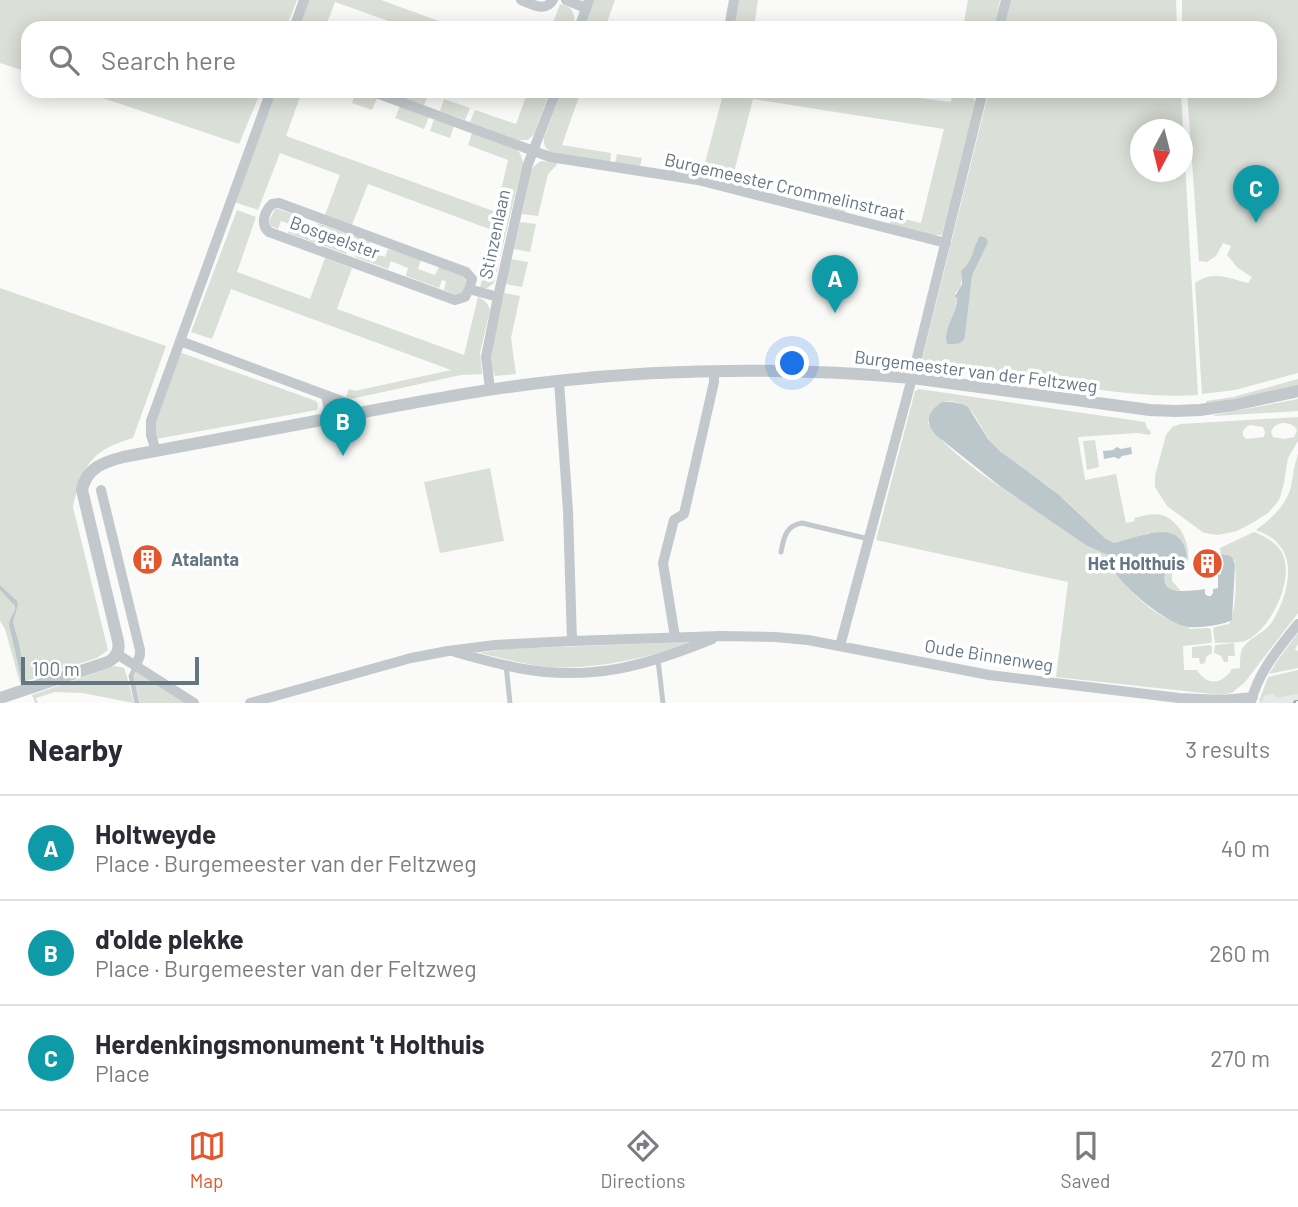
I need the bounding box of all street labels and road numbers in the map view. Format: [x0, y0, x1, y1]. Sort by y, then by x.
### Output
street label: Burgemeester Crommelinstraat [663, 148, 907, 224]
street label: Stinzenlaan [474, 187, 514, 281]
street label: Bosgeelster [287, 211, 383, 264]
street label: Burgemeester van der Feltzweg [853, 345, 1099, 397]
street label: Oude Binnenweg [923, 634, 1055, 676]

